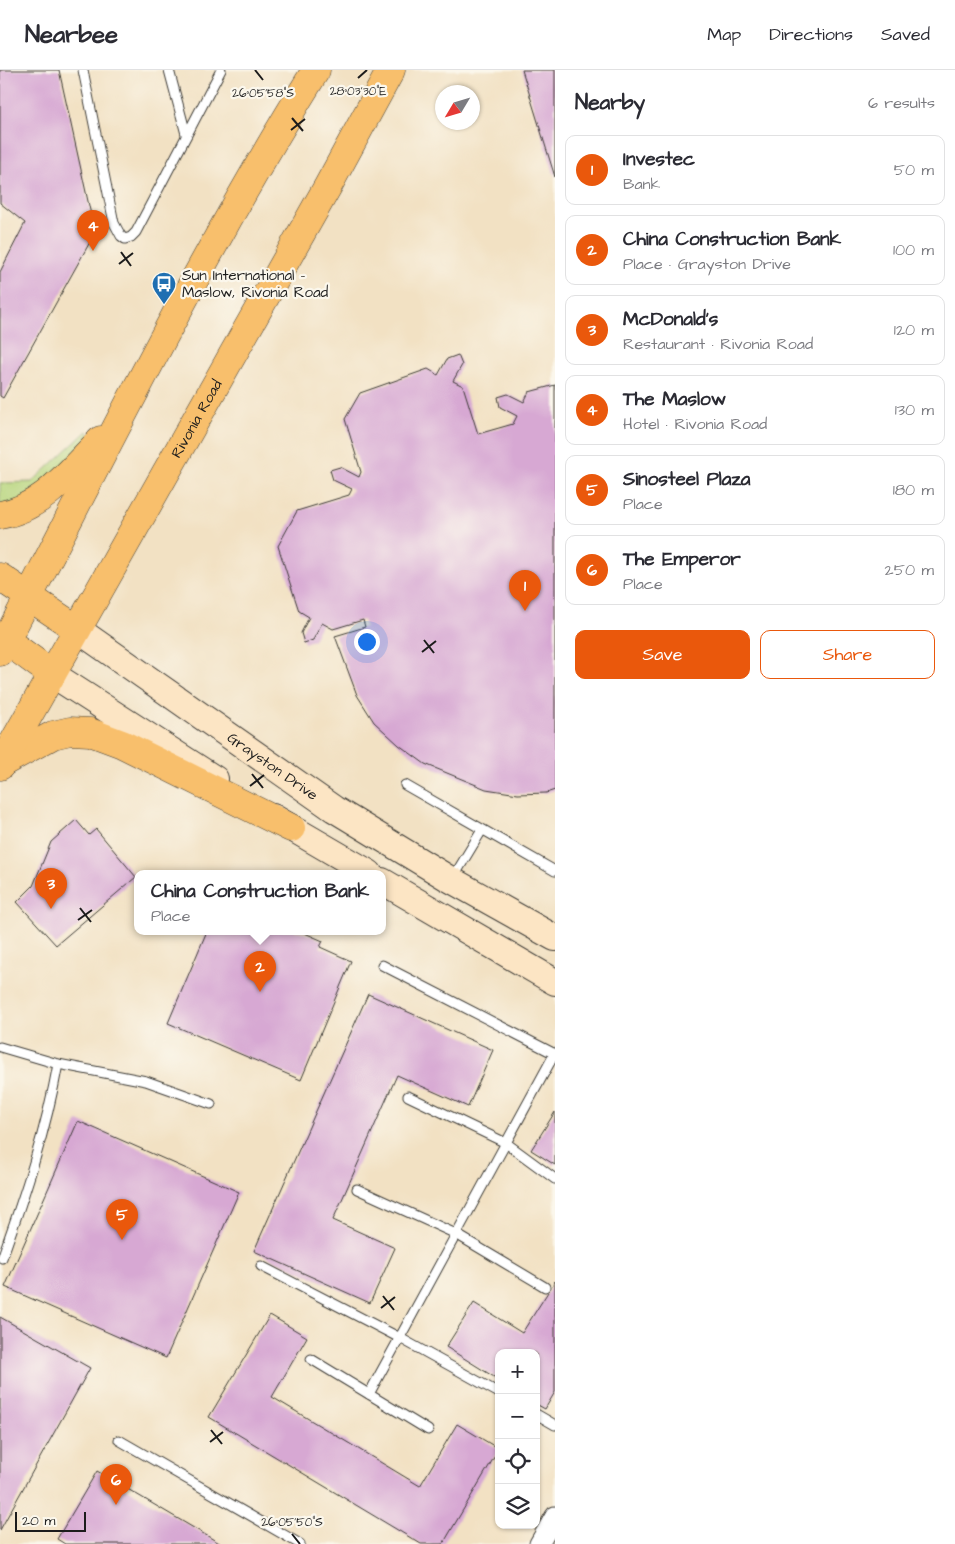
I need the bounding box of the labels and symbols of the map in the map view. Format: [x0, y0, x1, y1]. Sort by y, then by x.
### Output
text: 28°03'30"E [330, 83, 386, 100]
text: 26°05'58"S [232, 85, 294, 102]
north arrow [435, 85, 480, 130]
pin: 4 [77, 210, 109, 251]
place label: Sun International - Maslow, Rivonia Road [182, 265, 329, 303]
bus stop icon: Sun International - Maslow, Rivonia Road [151, 271, 177, 305]
street label: Rivonia Road [166, 376, 228, 462]
pin: 1 [509, 570, 541, 611]
your location [354, 629, 380, 655]
street label: Grayston Drive [223, 727, 322, 806]
pin: 3 [35, 868, 67, 909]
pin: 2 [244, 951, 276, 992]
pin: 5 [106, 1199, 138, 1240]
pin: 6 [100, 1464, 132, 1505]
scale bar [15, 1509, 86, 1532]
text: 26°05'50"S [261, 1514, 323, 1531]

